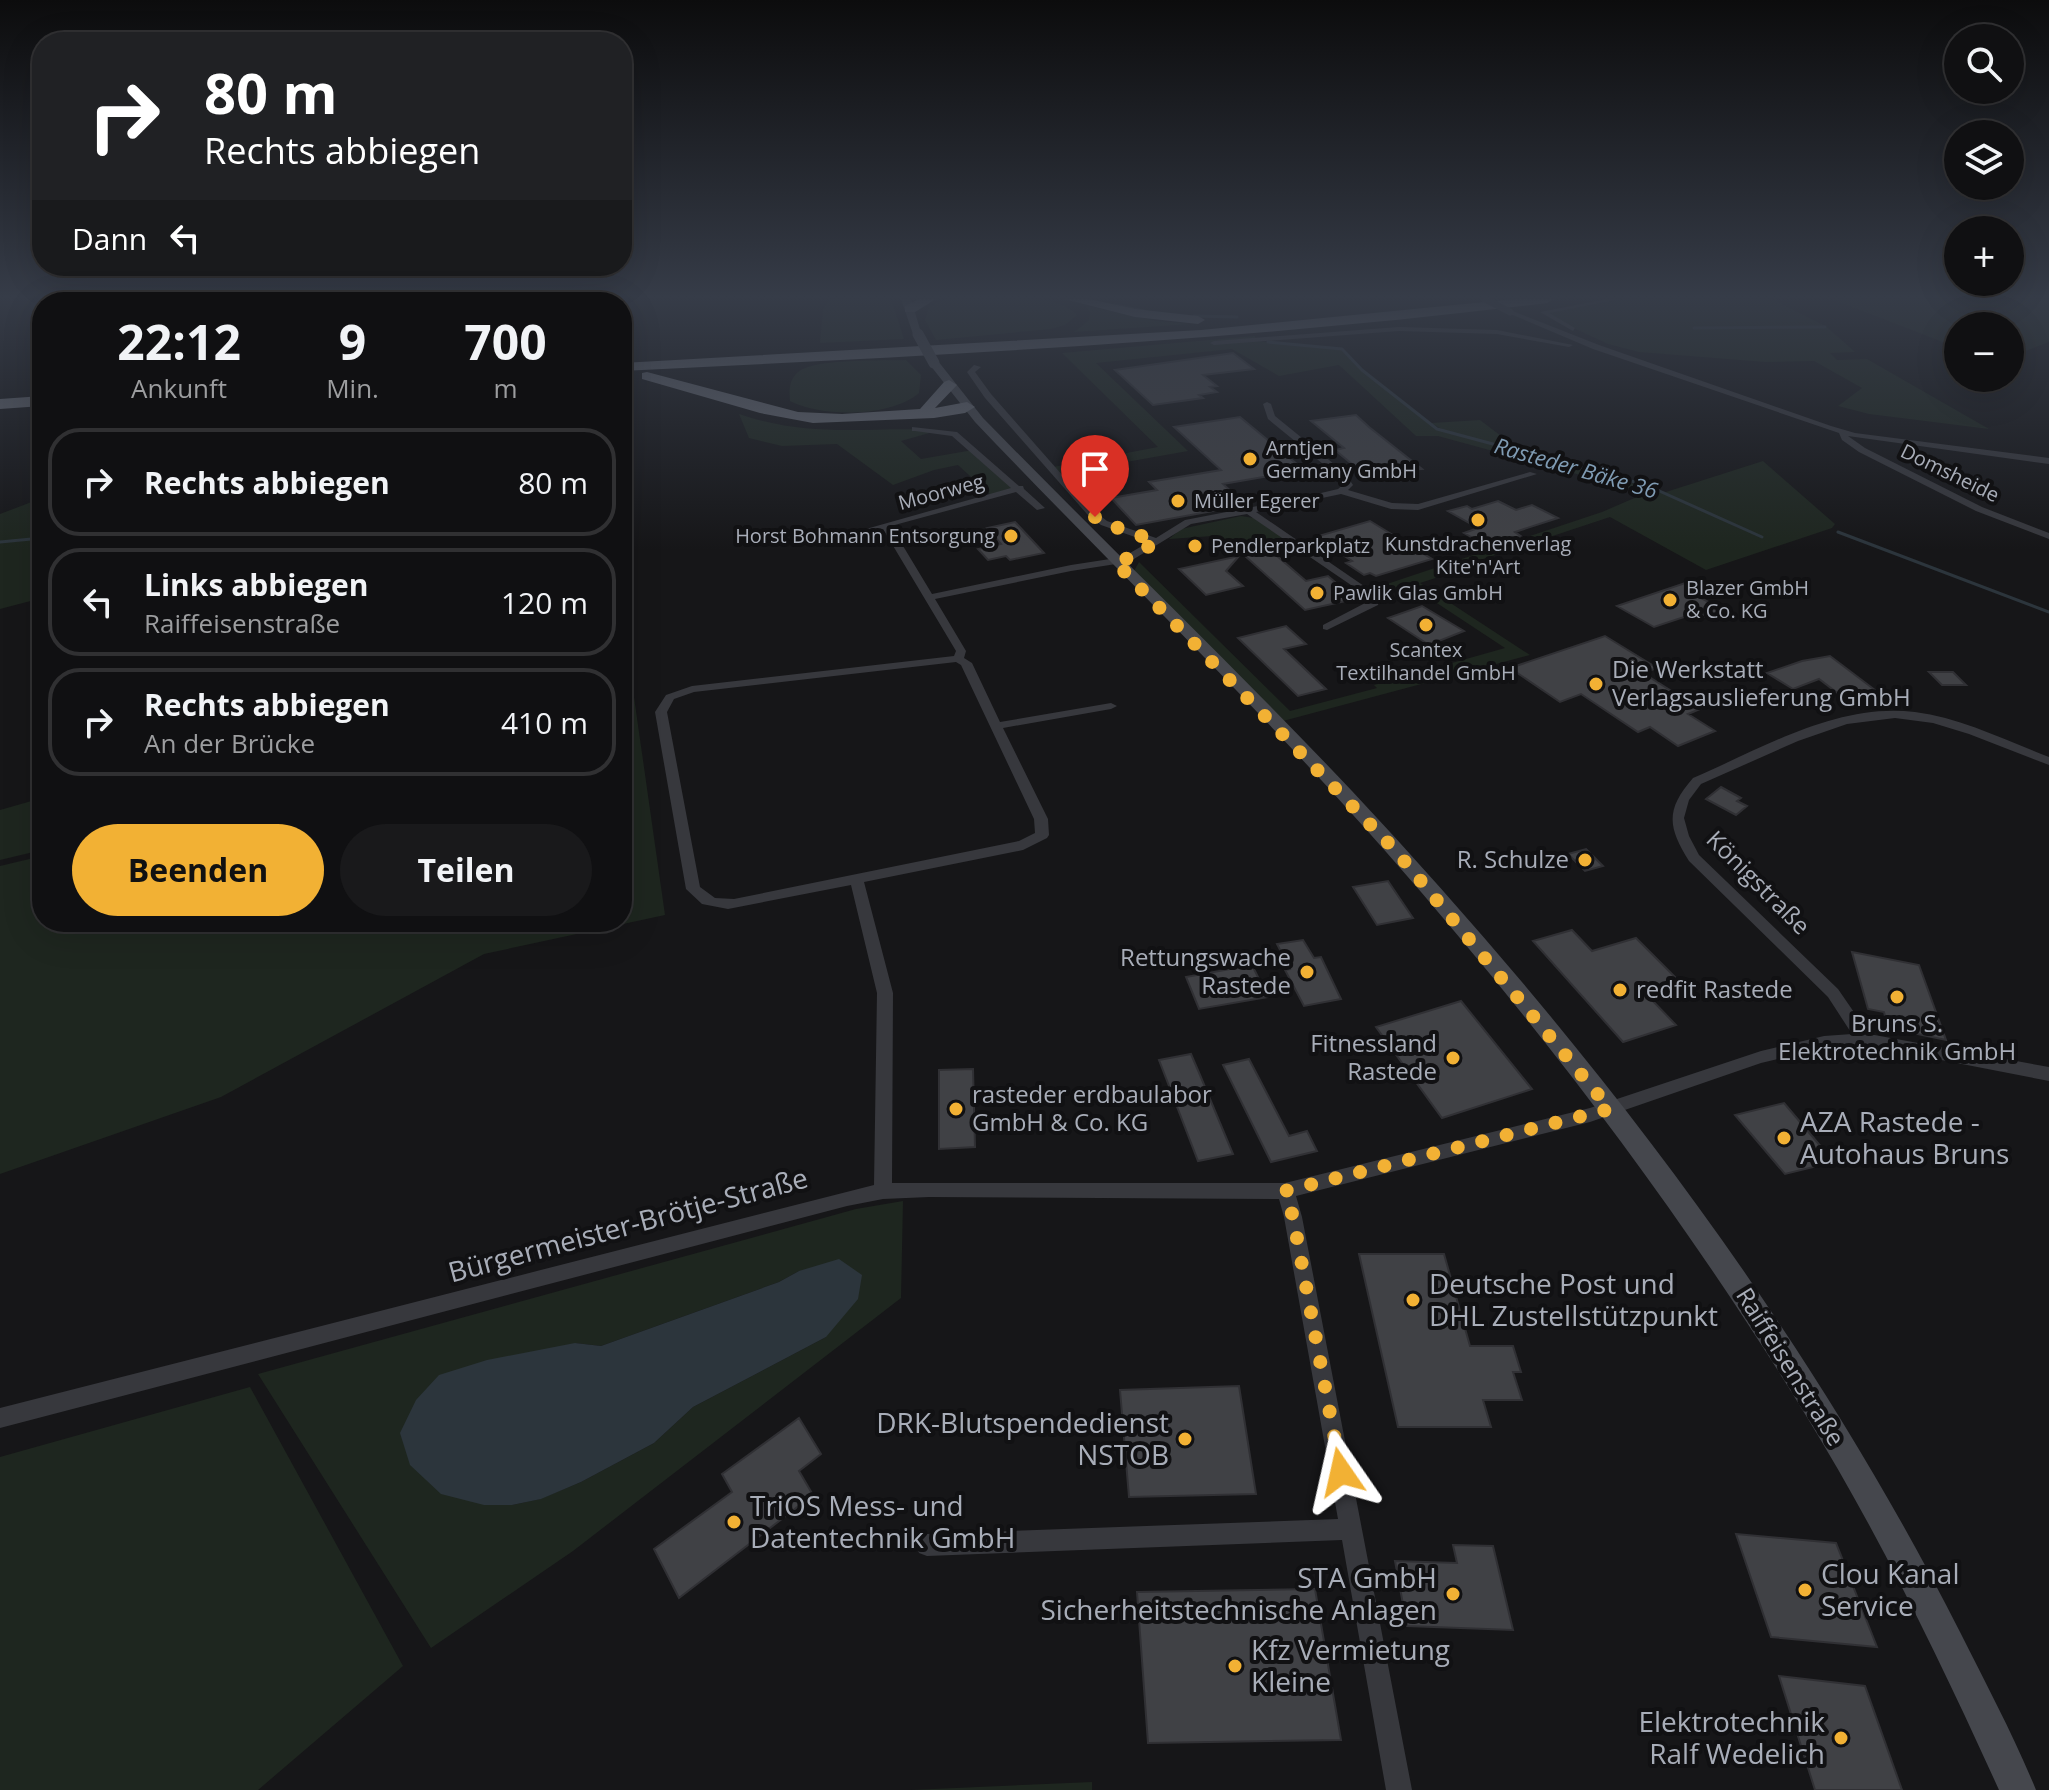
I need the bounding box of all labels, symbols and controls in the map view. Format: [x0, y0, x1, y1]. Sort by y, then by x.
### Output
map controls [1944, 24, 2024, 392]
button: search [1944, 24, 2024, 104]
text: 80 m [204, 54, 338, 130]
icon: right [72, 64, 176, 168]
button: layers [1944, 120, 2024, 200]
text: Rechts abbiegen [204, 126, 480, 175]
icon: left [163, 216, 207, 260]
button: + [1944, 216, 2024, 296]
text: Dann [72, 218, 147, 259]
text: 22:12 [117, 309, 241, 374]
text: 9 [339, 309, 366, 374]
text: 700 [464, 309, 547, 374]
button: − [1944, 312, 2024, 392]
text: Ankunft [131, 370, 227, 406]
text: Min. [326, 370, 379, 406]
text: m [493, 370, 517, 406]
water label: Rasteder Bäke 36 [1491, 429, 1661, 505]
place label: Arntjen Germany GmbH [1266, 434, 1417, 484]
pin [1061, 435, 1129, 517]
street label: Domsheide [1896, 437, 2004, 508]
icon: arrive [1073, 447, 1117, 491]
marker: Arntjen Germany GmbH [1241, 450, 1259, 468]
icon: right [76, 460, 120, 504]
text: Rechts abbiegen [144, 462, 390, 503]
text: 80 m [518, 462, 588, 503]
street label: Moorweg [895, 467, 987, 516]
place label: Müller Egerer [1194, 487, 1320, 514]
marker: Müller Egerer [1169, 492, 1187, 510]
marker: Kunstdrachenverlag Kite'n'Art [1469, 511, 1487, 529]
place label: Horst Bohmann Entsorgung [735, 522, 995, 549]
marker: Horst Bohmann Entsorgung [1002, 527, 1020, 545]
place label: Kunstdrachenverlag Kite'n'Art [1385, 530, 1572, 580]
place label: Pendlerparkplatz [1211, 532, 1370, 559]
marker: Pendlerparkplatz [1186, 537, 1204, 555]
text: Links abbiegen [144, 564, 369, 605]
place label: Blazer GmbH & Co. KG [1686, 574, 1809, 624]
place label: Pawlik Glas GmbH [1333, 579, 1503, 606]
icon: left [76, 580, 120, 624]
text: 120 m [501, 582, 588, 623]
marker: Pawlik Glas GmbH [1308, 584, 1326, 602]
marker: Blazer GmbH & Co. KG [1661, 591, 1679, 609]
text: Raiffeisenstraße [144, 605, 340, 641]
marker: Scantex Textilhandel GmbH [1417, 616, 1435, 634]
place label: Scantex Textilhandel GmbH [1336, 636, 1516, 686]
place label: Die Werkstatt Verlagsauslieferung GmbH [1612, 652, 1911, 713]
marker: Die Werkstatt Verlagsauslieferung GmbH [1587, 675, 1605, 693]
text: Rechts abbiegen [144, 684, 390, 725]
icon: right [76, 700, 120, 744]
text: 410 m [501, 702, 588, 743]
text: An der Brücke [144, 725, 315, 761]
street label: Königstraße [1700, 823, 1818, 941]
button: Beenden [72, 824, 324, 916]
button: Teilen [340, 824, 592, 916]
place label: R. Schulze [1457, 842, 1569, 875]
marker: R. Schulze [1576, 851, 1594, 869]
place label: Rettungswache Rastede [1120, 940, 1291, 1001]
marker: Rettungswache Rastede [1298, 963, 1316, 981]
place label: redfit Rastede [1636, 972, 1793, 1005]
marker: redfit Rastede [1611, 981, 1629, 999]
marker: Bruns S. Elektrotechnik GmbH [1888, 988, 1906, 1006]
place label: Bruns S. Elektrotechnik GmbH [1778, 1006, 2016, 1067]
place label: Fitnessland Rastede [1310, 1026, 1437, 1087]
marker: Fitnessland Rastede [1444, 1049, 1462, 1067]
place label: rasteder erdbaulabor GmbH & Co. KG [972, 1077, 1212, 1138]
marker: rasteder erdbaulabor GmbH & Co. KG [947, 1100, 965, 1118]
place label: AZA Rastede - Autohaus Bruns [1800, 1102, 2009, 1172]
marker: AZA Rastede - Autohaus Bruns [1775, 1129, 1793, 1147]
street label: Bürgermeister-Brötje-Straße [444, 1158, 812, 1290]
place label: Deutsche Post und DHL Zustellstützpunkt [1429, 1264, 1718, 1334]
street label: Raiffeisenstraße [1729, 1281, 1853, 1452]
marker: Deutsche Post und DHL Zustellstützpunkt [1404, 1291, 1422, 1309]
place label: DRK-Blutspendedienst NSTOB [876, 1403, 1169, 1473]
marker: DRK-Blutspendedienst NSTOB [1176, 1430, 1194, 1448]
position arrow [1299, 1430, 1383, 1514]
place label: TriOS Mess- und Datentechnik GmbH [750, 1486, 1015, 1556]
marker: TriOS Mess- und Datentechnik GmbH [725, 1513, 743, 1531]
place label: Clou Kanal Service [1821, 1554, 1960, 1624]
place label: STA GmbH Sicherheitstechnische Anlagen [1040, 1558, 1437, 1628]
marker: Clou Kanal Service [1796, 1581, 1814, 1599]
marker: STA GmbH Sicherheitstechnische Anlagen [1444, 1585, 1462, 1603]
place label: Kfz Vermietung Kleine [1251, 1630, 1450, 1700]
marker: Kfz Vermietung Kleine [1226, 1657, 1244, 1675]
place label: Elektrotechnik Ralf Wedelich [1638, 1702, 1825, 1772]
marker: Elektrotechnik Ralf Wedelich [1832, 1729, 1850, 1747]

